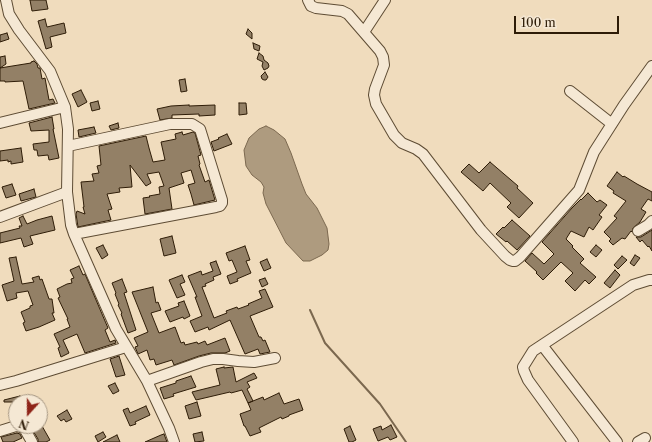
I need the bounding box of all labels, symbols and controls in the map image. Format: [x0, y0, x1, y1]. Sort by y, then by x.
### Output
scale bar [516, 8, 621, 34]
text: 100 m [521, 15, 556, 30]
north arrow [8, 394, 48, 434]
text: N [17, 416, 31, 433]

